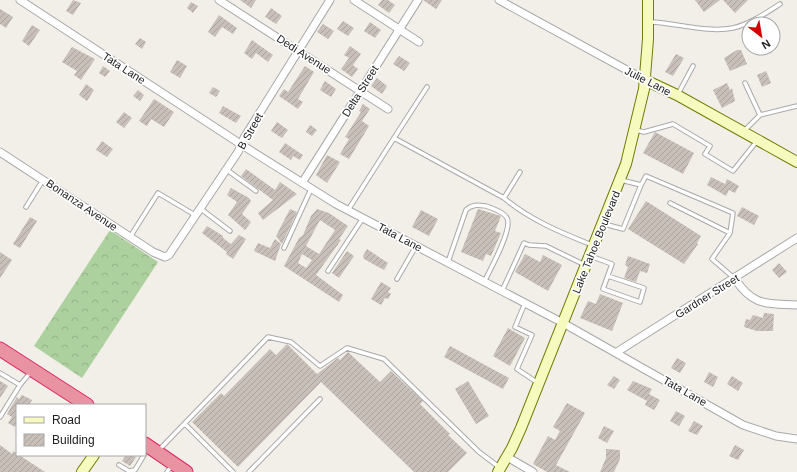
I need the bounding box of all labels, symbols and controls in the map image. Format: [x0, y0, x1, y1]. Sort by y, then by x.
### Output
north arrow [741, 16, 781, 56]
street label: Dedi Avenue [275, 32, 333, 76]
text: N [760, 37, 773, 52]
street label: Tata Lane [100, 50, 148, 86]
street label: Delta Street [340, 63, 380, 119]
street label: Julie Lane [623, 64, 673, 98]
street label: B Street [235, 111, 265, 151]
street label: Bonanza Avenue [44, 177, 120, 233]
street label: Lake Tahoe Boulevard [570, 189, 622, 295]
street label: Tata Lane [376, 220, 424, 254]
street label: Gardner Street [673, 272, 741, 320]
street label: Tata Lane [661, 374, 709, 408]
legend [16, 404, 146, 456]
text: Road [52, 413, 81, 427]
text: Building [52, 433, 95, 447]

